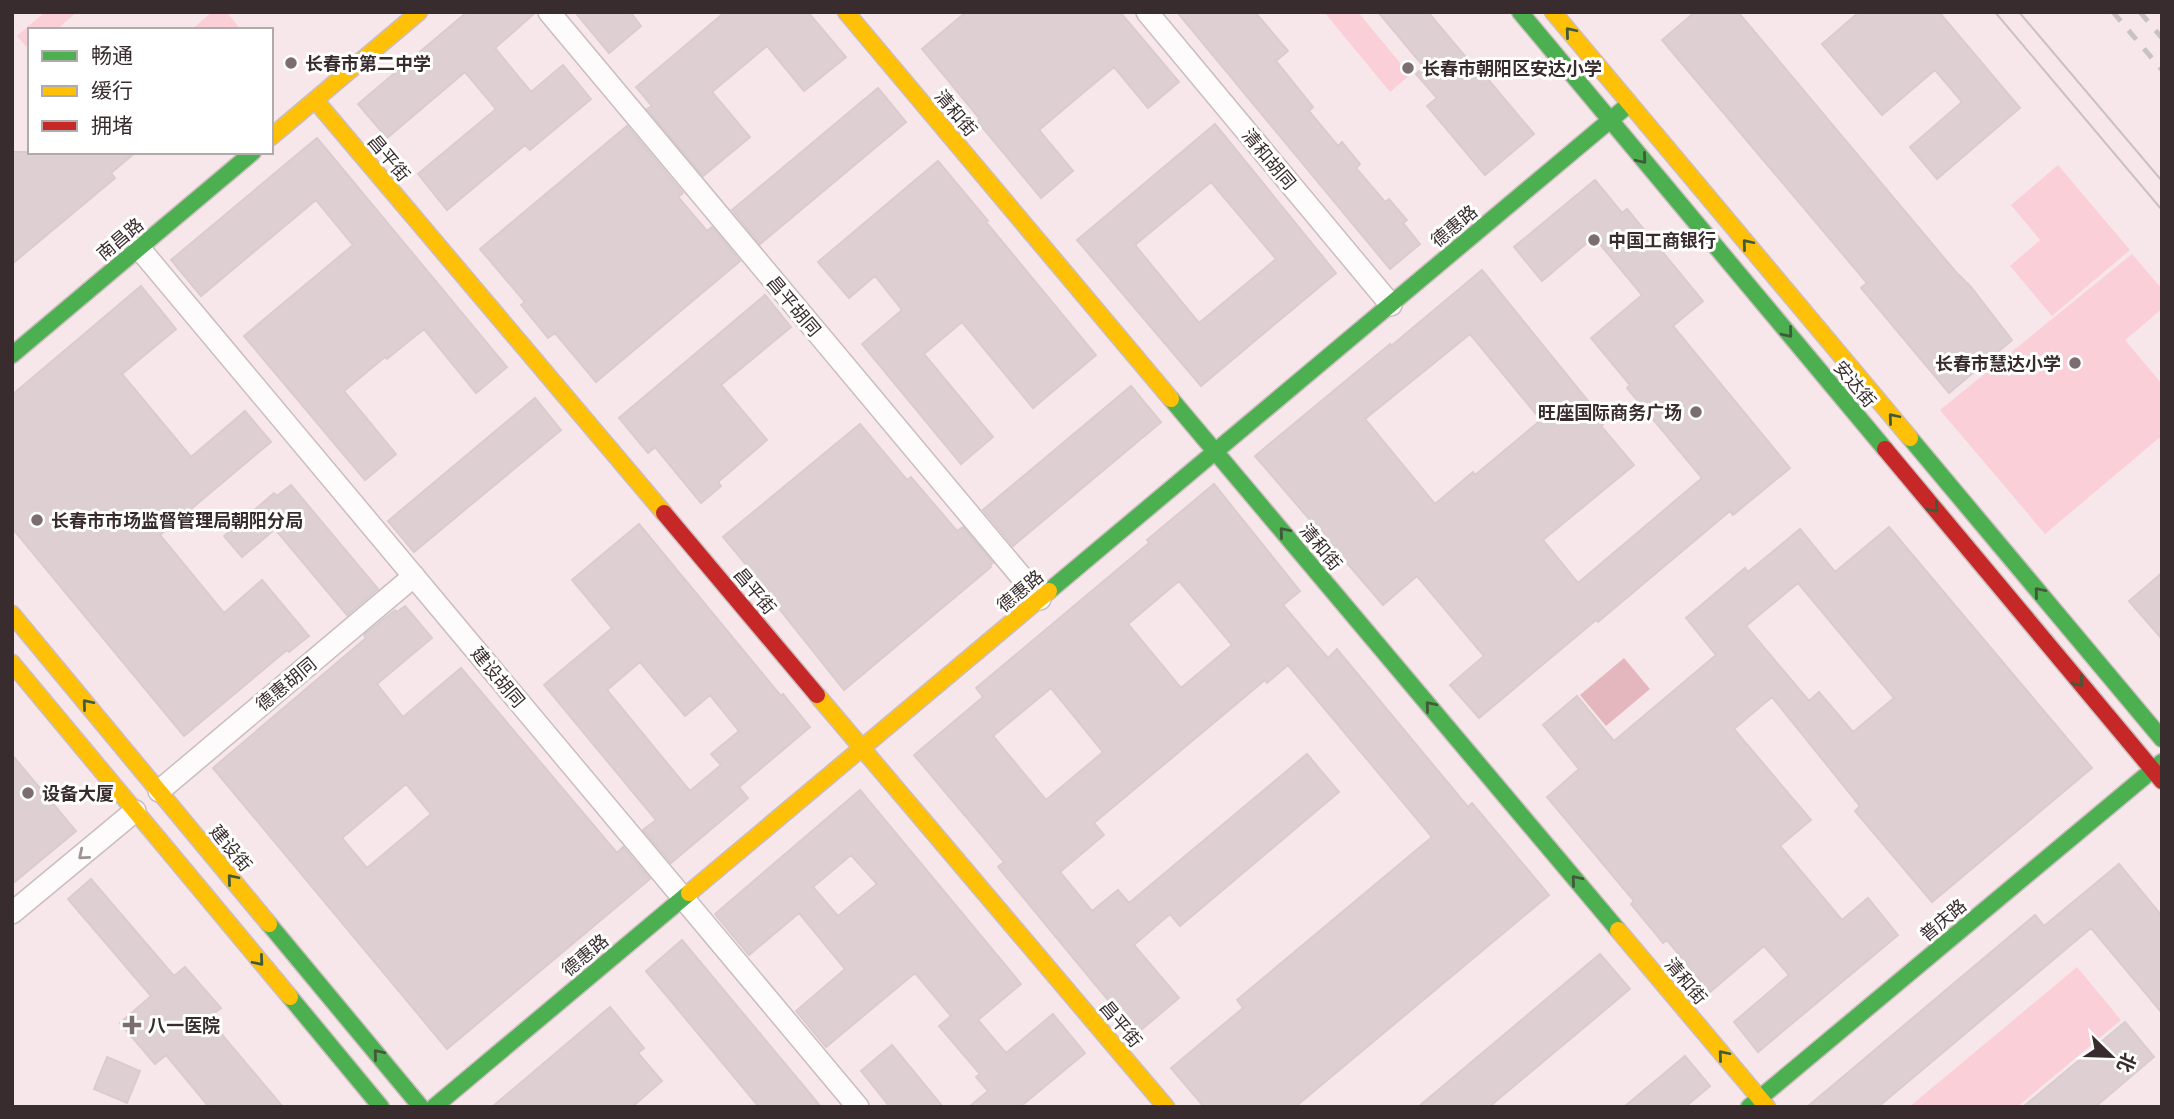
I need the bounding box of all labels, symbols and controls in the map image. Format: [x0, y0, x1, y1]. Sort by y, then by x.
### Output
one-way arrow [1565, 27, 1578, 39]
legend [28, 28, 273, 154]
text: 畅通 [91, 43, 133, 68]
place label: 长春市第二中学 [305, 53, 431, 74]
marker: 长春市第二中学 [283, 55, 299, 71]
place label: 长春市朝阳区安达小学 [1422, 58, 1602, 79]
marker: 长春市朝阳区安达小学 [1400, 60, 1416, 76]
text: 缓行 [91, 78, 133, 103]
street label: 清和街 [931, 86, 981, 140]
text: 拥堵 [91, 113, 133, 138]
street label: 清和胡同 [1238, 125, 1300, 193]
street label: 昌平街 [364, 131, 414, 185]
one-way arrow [1634, 150, 1646, 163]
street label: 德惠路 [1427, 201, 1481, 251]
street label: 南昌路 [93, 214, 147, 264]
place label: 中国工商银行 [1608, 230, 1716, 251]
marker: 中国工商银行 [1586, 232, 1602, 248]
one-way arrow [1743, 239, 1755, 252]
street label: 昌平胡同 [763, 272, 825, 340]
one-way arrow [1779, 326, 1792, 338]
place label: 长春市慧达小学 [1935, 353, 2061, 374]
marker: 长春市慧达小学 [2067, 355, 2083, 371]
street label: 安达街 [1830, 357, 1880, 411]
place label: 旺座国际商务广场 [1538, 402, 1682, 423]
marker: 旺座国际商务广场 [1688, 404, 1704, 420]
one-way arrow [1889, 413, 1901, 426]
one-way arrow [1925, 500, 1938, 512]
place label: 长春市市场监督管理局朝阳分局 [51, 510, 303, 531]
marker: 长春市市场监督管理局朝阳分局 [29, 512, 45, 528]
street label: 清和街 [1296, 520, 1346, 574]
one-way arrow [1280, 528, 1292, 541]
street label: 昌平街 [730, 564, 780, 618]
street label: 德惠路 [993, 566, 1047, 616]
one-way arrow [2035, 588, 2047, 601]
street label: 建设胡同 [467, 643, 529, 711]
street label: 德惠胡同 [252, 653, 320, 715]
one-way arrow [2071, 674, 2083, 687]
one-way arrow [83, 700, 95, 713]
one-way arrow [1426, 702, 1438, 715]
place label: 设备大厦 [42, 783, 114, 804]
marker: 设备大厦 [20, 785, 36, 801]
street label: 建设街 [206, 821, 256, 875]
one-way arrow [78, 846, 90, 859]
one-way arrow [228, 875, 240, 888]
one-way arrow [1572, 876, 1585, 888]
street label: 普庆路 [1916, 895, 1970, 945]
street label: 德惠路 [558, 930, 612, 980]
one-way arrow [251, 953, 264, 965]
street label: 清和街 [1661, 954, 1711, 1008]
street label: 昌平街 [1096, 997, 1146, 1051]
marker: 八一医院 [122, 1015, 142, 1035]
place label: 八一医院 [148, 1015, 220, 1036]
north arrow [2076, 1021, 2146, 1091]
one-way arrow [373, 1050, 386, 1062]
one-way arrow [1719, 1050, 1731, 1063]
text: 北 [2113, 1050, 2140, 1076]

